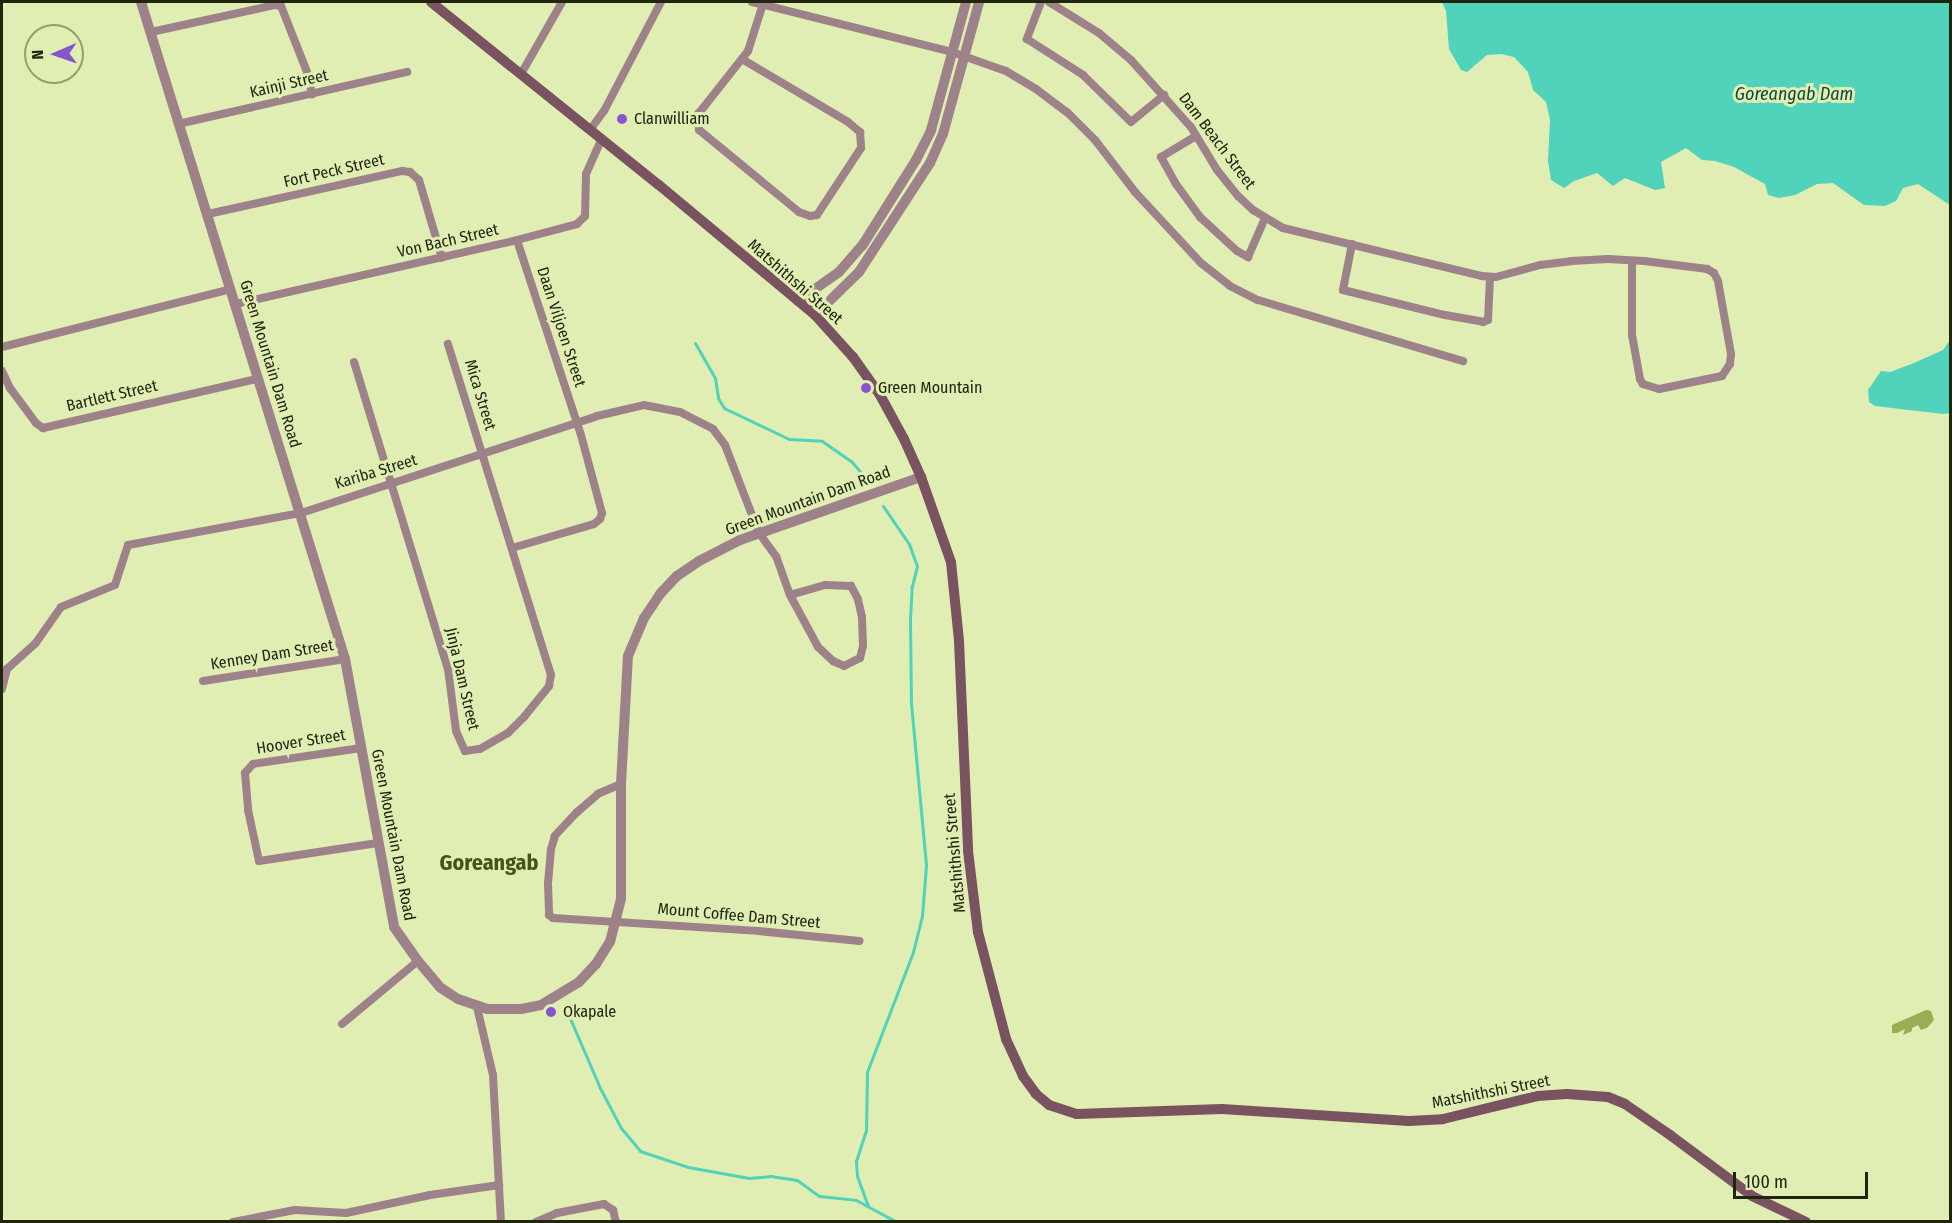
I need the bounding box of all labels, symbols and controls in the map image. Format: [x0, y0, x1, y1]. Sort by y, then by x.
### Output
north arrow [24, 24, 84, 84]
text: N [28, 49, 47, 60]
street label: Kainji Street [248, 66, 330, 102]
water label: Goreangab Dam [1735, 83, 1853, 105]
street label: Dam Beach Street [1174, 89, 1260, 193]
place label: Clanwilliam [634, 109, 710, 129]
marker: Clanwilliam [615, 112, 629, 126]
street label: Fort Peck Street [282, 150, 386, 192]
street label: Von Bach Street [396, 220, 500, 262]
street label: Matshithshi Street [743, 235, 847, 329]
street label: Daan Viljoen Street [533, 264, 589, 390]
street label: Green Mountain Dam Road [235, 278, 305, 450]
street label: Mica Street [460, 357, 500, 433]
street label: Bartlett Street [65, 376, 159, 416]
place label: Green Mountain [878, 378, 982, 398]
marker: Green Mountain [859, 381, 873, 395]
street label: Kariba Street [332, 450, 420, 494]
street label: Green Mountain Dam Road [723, 462, 893, 540]
street label: Jinja Dam Street [441, 626, 483, 732]
street label: Kenney Dam Street [209, 636, 335, 674]
street label: Hoover Street [255, 725, 347, 759]
street label: Green Mountain Dam Road [367, 748, 419, 922]
street label: Matshithshi Street [940, 792, 970, 914]
district label: Goreangab [440, 850, 538, 876]
street label: Mount Coffee Dam Street [657, 899, 821, 933]
place label: Okapale [563, 1002, 616, 1022]
marker: Okapale [544, 1005, 558, 1019]
street label: Matshithshi Street [1430, 1071, 1552, 1113]
scale bar [1736, 1160, 1871, 1198]
text: 100 m [1744, 1171, 1788, 1193]

